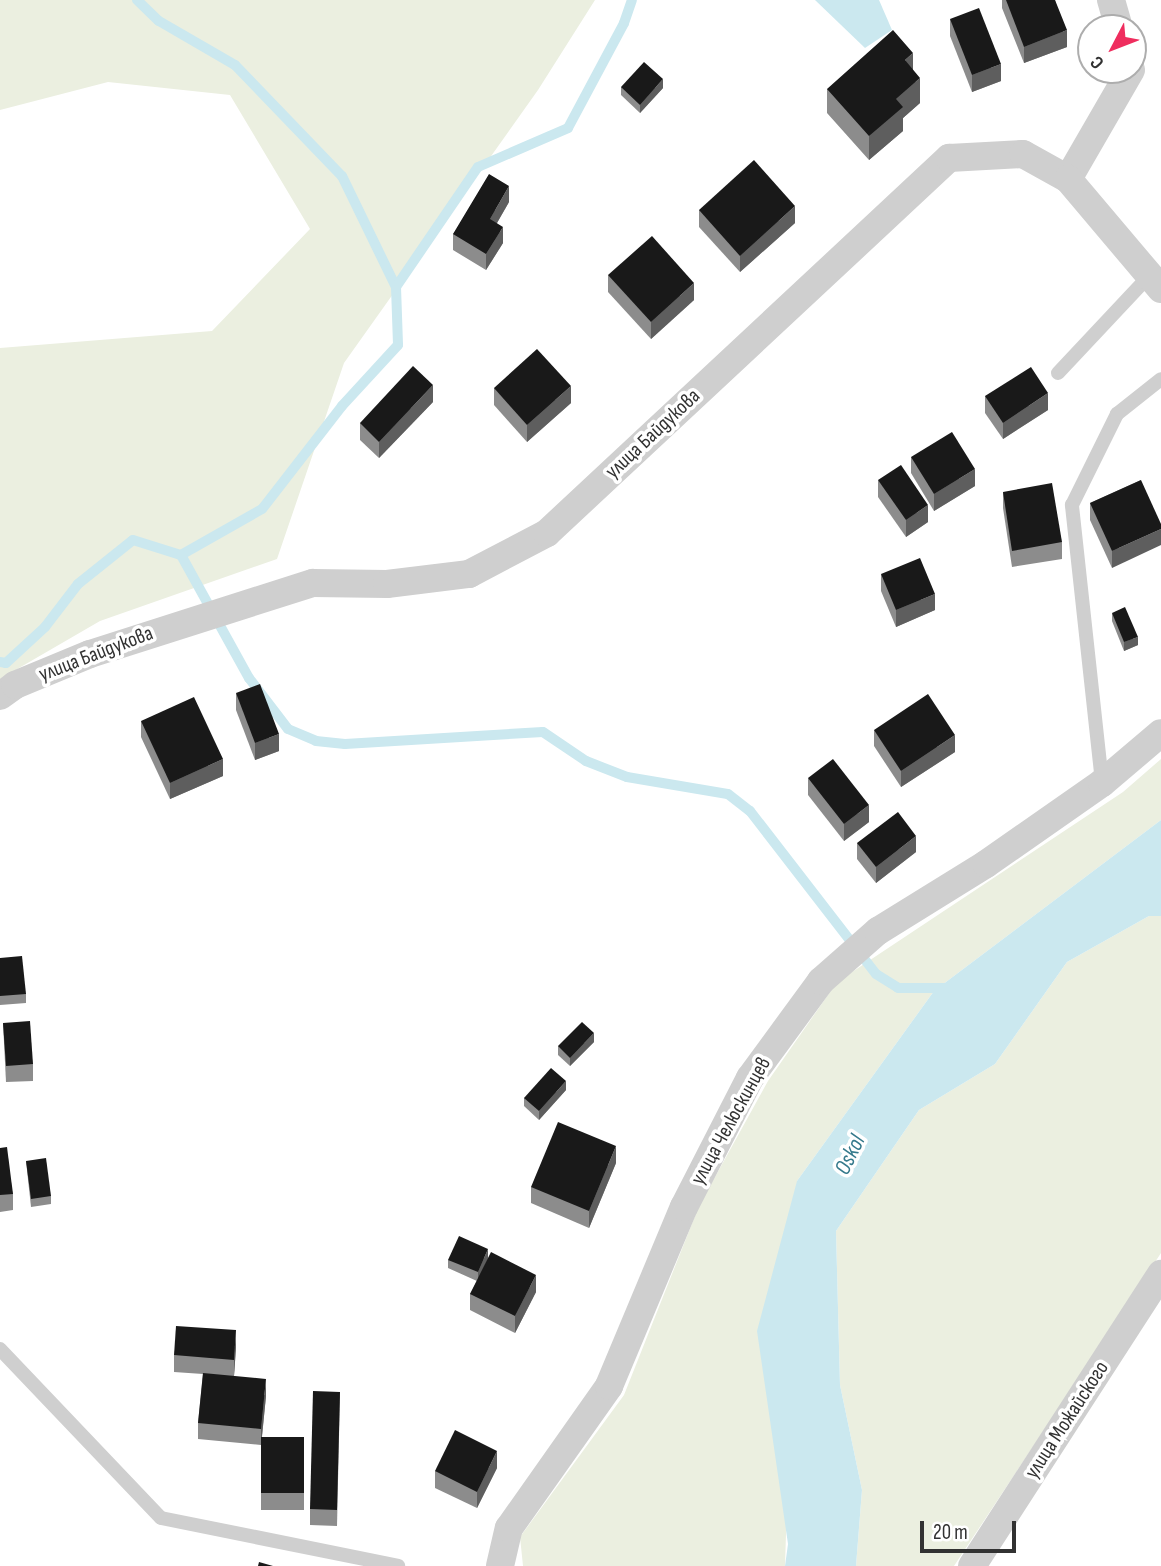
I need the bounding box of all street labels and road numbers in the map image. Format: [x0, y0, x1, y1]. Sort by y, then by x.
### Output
street label: улица Байдукова [600, 384, 706, 484]
street label: улица Байдукова [35, 621, 157, 687]
street label: улица Челюскинцев [686, 1053, 776, 1189]
street label: улица Можайского [1020, 1357, 1114, 1483]

